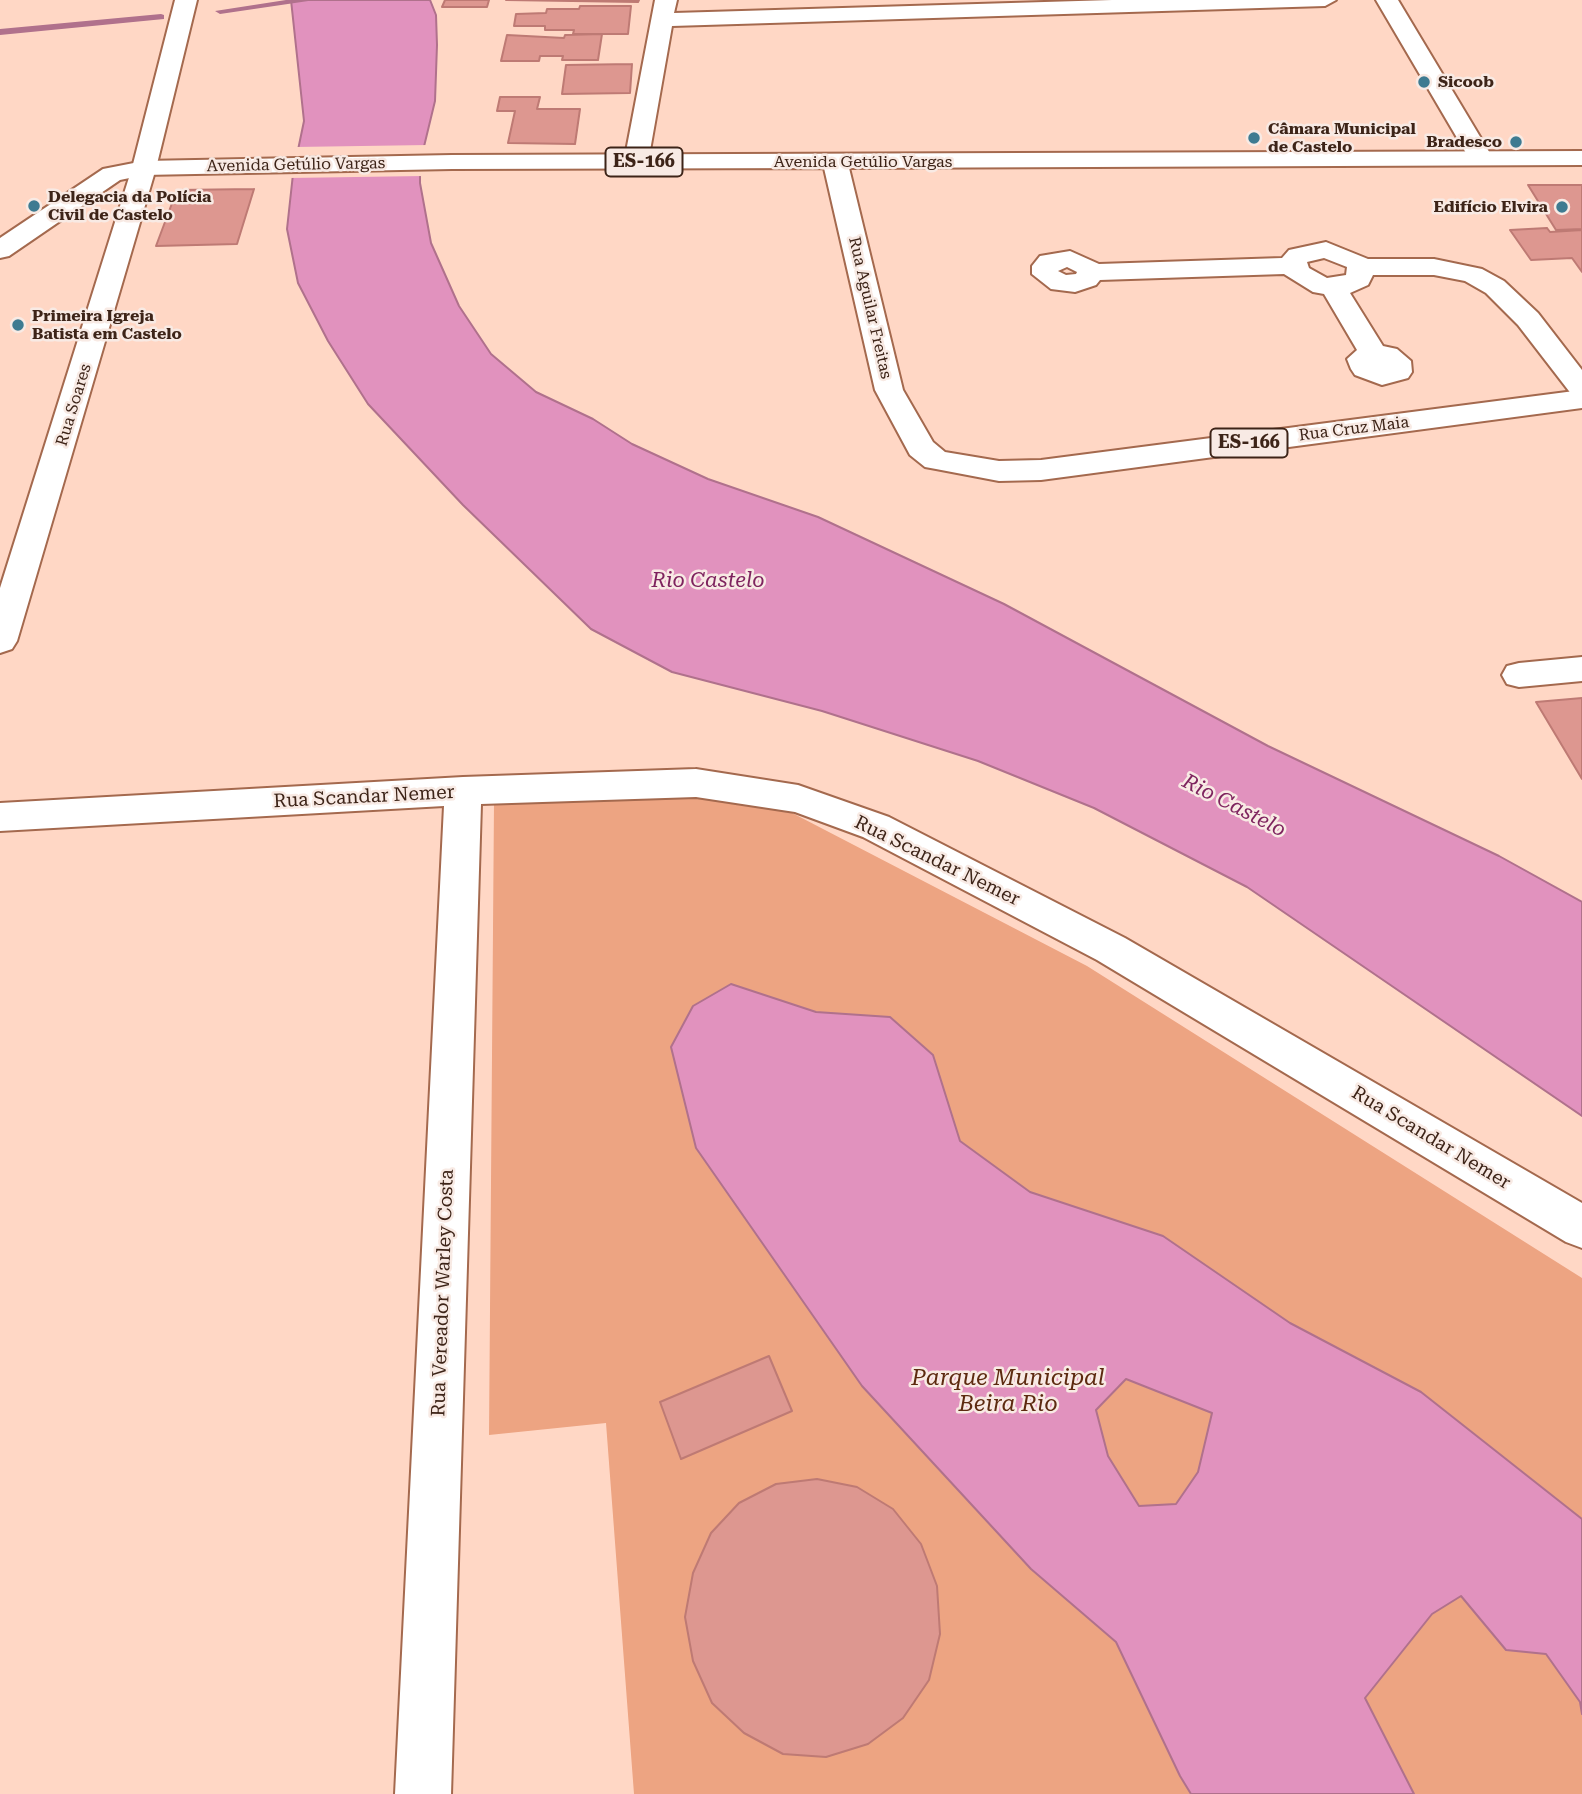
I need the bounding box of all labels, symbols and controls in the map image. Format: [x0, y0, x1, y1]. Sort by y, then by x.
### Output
place label: Sicoob [1438, 72, 1494, 92]
marker: Sicoob [1416, 74, 1432, 90]
place label: Câmara Municipal de Castelo [1268, 119, 1416, 157]
marker: Câmara Municipal de Castelo [1246, 130, 1262, 146]
place label: Bradesco [1426, 132, 1502, 152]
marker: Bradesco [1508, 134, 1524, 150]
road number: ES-166 [606, 148, 682, 176]
street label: Avenida Getúlio Vargas [774, 152, 952, 172]
street label: Avenida Getúlio Vargas [207, 154, 385, 176]
place label: Delegacia da Polícia Civil de Castelo [48, 187, 211, 225]
place label: Edifício Elvira [1434, 197, 1548, 217]
marker: Delegacia da Polícia Civil de Castelo [26, 198, 42, 214]
marker: Edifício Elvira [1554, 199, 1570, 215]
street label: Rua Aguilar Freitas [844, 235, 896, 381]
place label: Primeira Igreja Batista em Castelo [32, 306, 182, 344]
marker: Primeira Igreja Batista em Castelo [10, 317, 26, 333]
street label: Rua Soares [52, 362, 96, 448]
street label: Rua Cruz Maia [1298, 413, 1410, 445]
road number: ES-166 [1210, 428, 1288, 458]
water label: Rio Castelo [652, 568, 764, 594]
water label: Rio Castelo [1178, 769, 1290, 843]
street label: Rua Scandar Nemer [273, 781, 455, 813]
street label: Rua Scandar Nemer [851, 811, 1023, 911]
street label: Rua Scandar Nemer [1347, 1082, 1515, 1194]
street label: Rua Vereador Warley Costa [427, 1169, 459, 1417]
park label: Parque Municipal Beira Rio [911, 1364, 1105, 1418]

